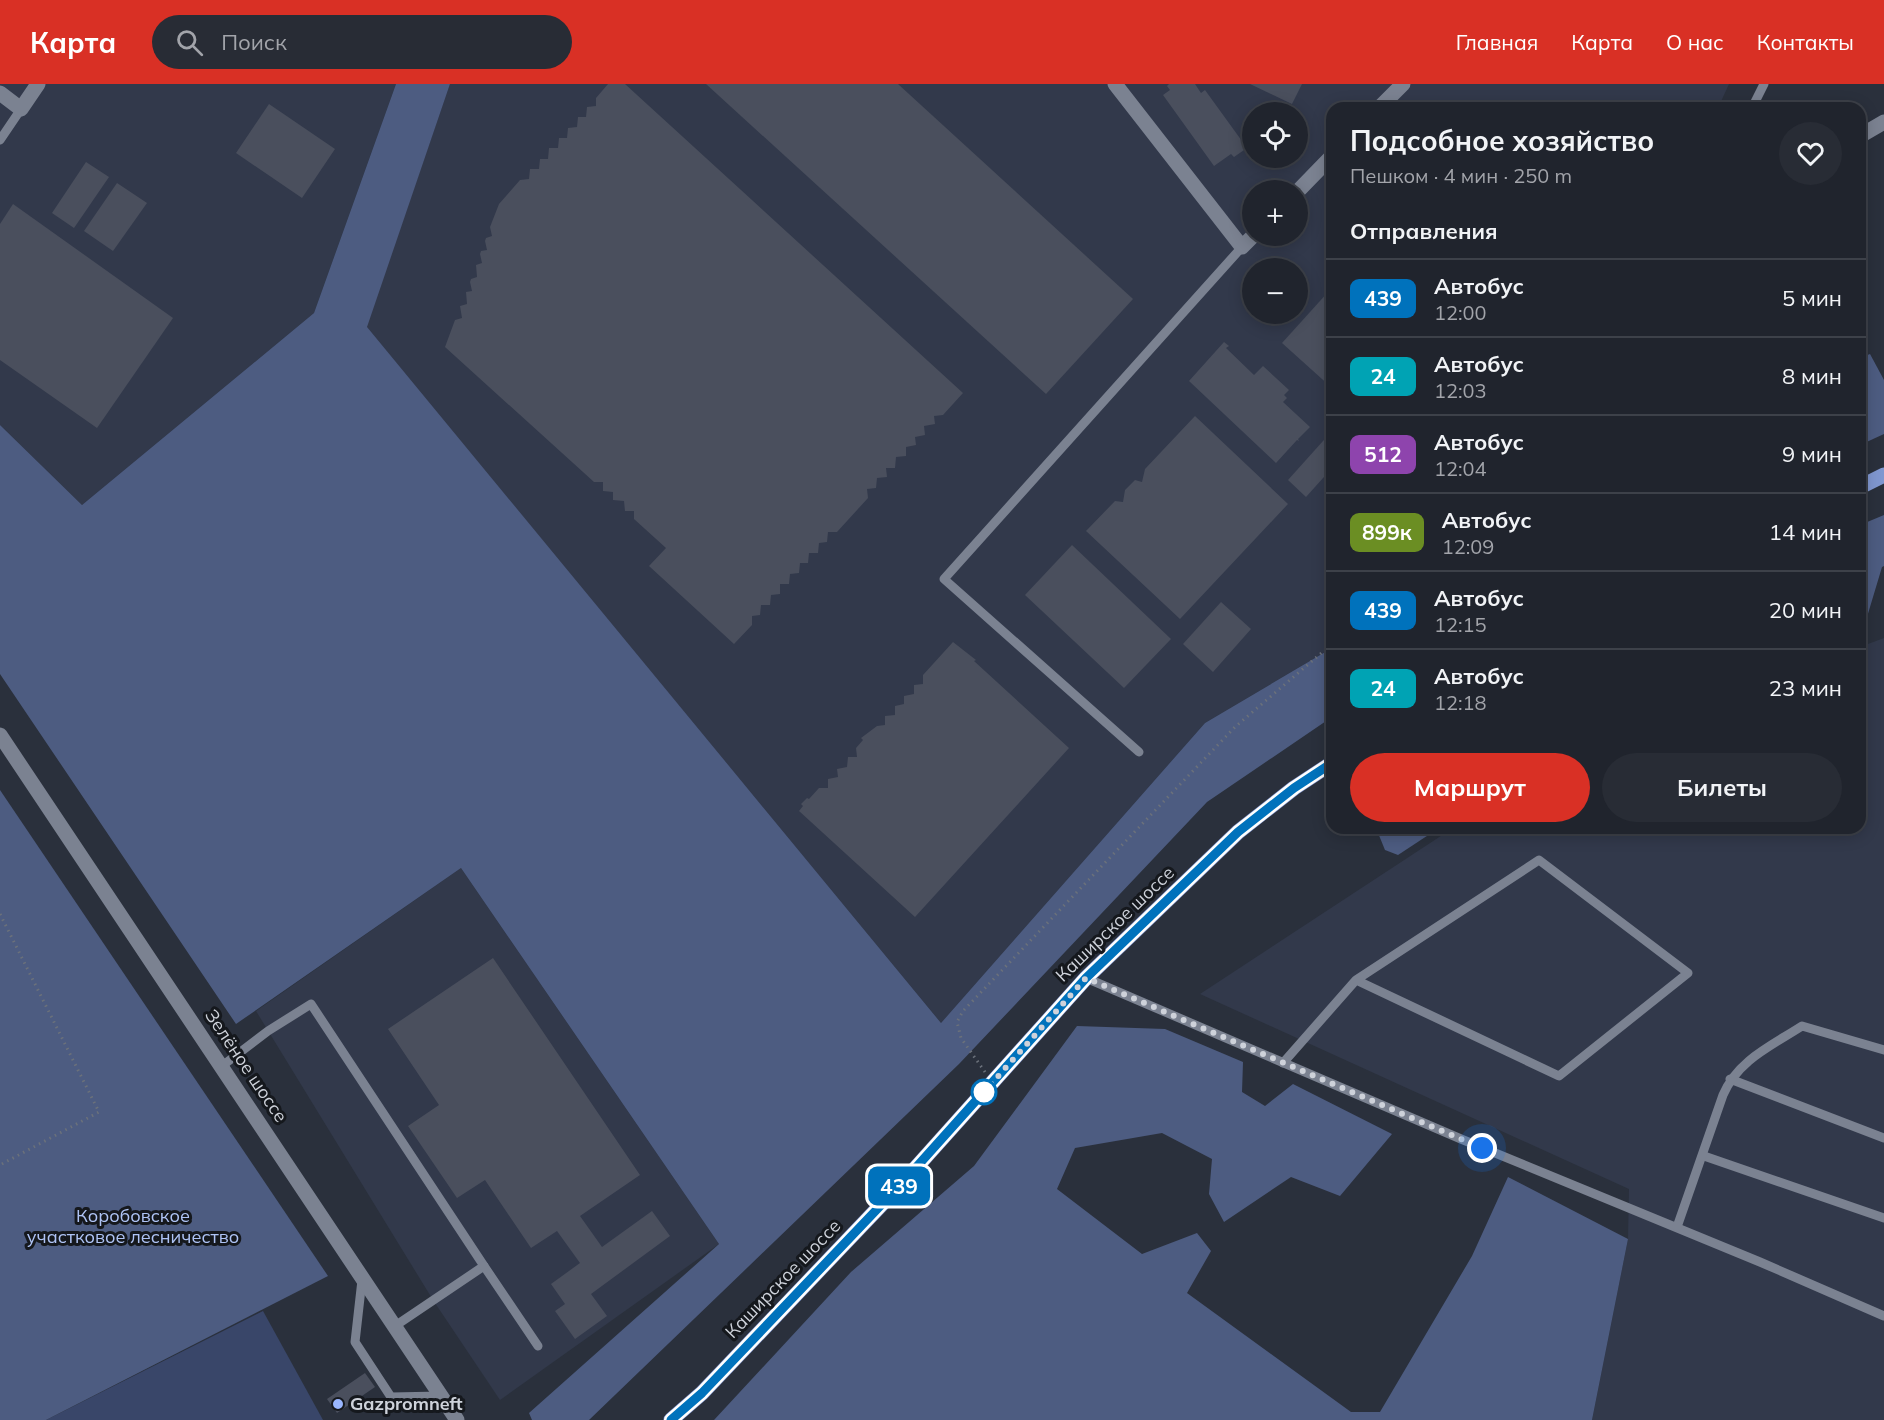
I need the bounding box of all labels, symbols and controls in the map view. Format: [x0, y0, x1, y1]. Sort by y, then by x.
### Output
search box [152, 15, 572, 69]
text: Карта [30, 25, 116, 60]
icon: search [173, 26, 206, 59]
text: Поиск [221, 28, 287, 56]
text: Главная [1456, 29, 1538, 55]
text: Карта [1571, 29, 1633, 55]
text: О нас [1666, 29, 1724, 55]
text: Контакты [1757, 29, 1854, 55]
map controls [1242, 102, 1308, 324]
button: locate [1242, 102, 1308, 168]
button: heart [1779, 122, 1842, 185]
text: Подсобное хозяйство [1350, 123, 1654, 158]
text: Пешком · 4 мин · 250 m [1350, 163, 1572, 188]
button: + [1242, 180, 1308, 246]
text: Отправления [1350, 217, 1498, 245]
button: − [1242, 258, 1308, 324]
text: Автобус [1434, 272, 1524, 300]
text: 5 мин [1782, 284, 1842, 312]
text: 439 [1364, 285, 1402, 311]
text: 12:00 [1434, 300, 1487, 325]
text: Автобус [1434, 350, 1524, 378]
text: 8 мин [1782, 362, 1842, 390]
text: 24 [1370, 363, 1396, 389]
text: 12:03 [1434, 378, 1487, 403]
text: Автобус [1434, 428, 1524, 456]
text: 9 мин [1782, 440, 1842, 468]
text: 512 [1364, 441, 1402, 467]
text: 12:04 [1434, 456, 1487, 481]
text: Автобус [1442, 506, 1532, 534]
text: 14 мин [1769, 518, 1842, 546]
text: 899к [1362, 519, 1412, 545]
text: 12:09 [1442, 534, 1494, 559]
text: Автобус [1434, 584, 1524, 612]
text: 20 мин [1769, 596, 1842, 624]
text: 439 [1364, 597, 1402, 623]
text: 12:15 [1434, 612, 1487, 637]
text: Автобус [1434, 662, 1524, 690]
text: 23 мин [1769, 674, 1842, 702]
text: 24 [1370, 675, 1396, 701]
text: 12:18 [1434, 690, 1487, 715]
button: Маршрут [1350, 753, 1590, 822]
button: Билеты [1602, 753, 1842, 822]
street label: Каширское шоссе [1050, 861, 1179, 986]
street label: Зелёное шоссе [200, 1005, 293, 1127]
unlabelled marker [971, 1079, 997, 1105]
your location [1467, 1133, 1497, 1163]
line badge: 439 [864, 1166, 934, 1206]
text: 439 [880, 1173, 918, 1199]
park label: Коробовское участковое лесничество [27, 1204, 239, 1248]
street label: Каширское шоссе [720, 1214, 845, 1343]
place label: Gazpromneft [350, 1392, 463, 1415]
marker: Gazpromneft [331, 1397, 345, 1411]

